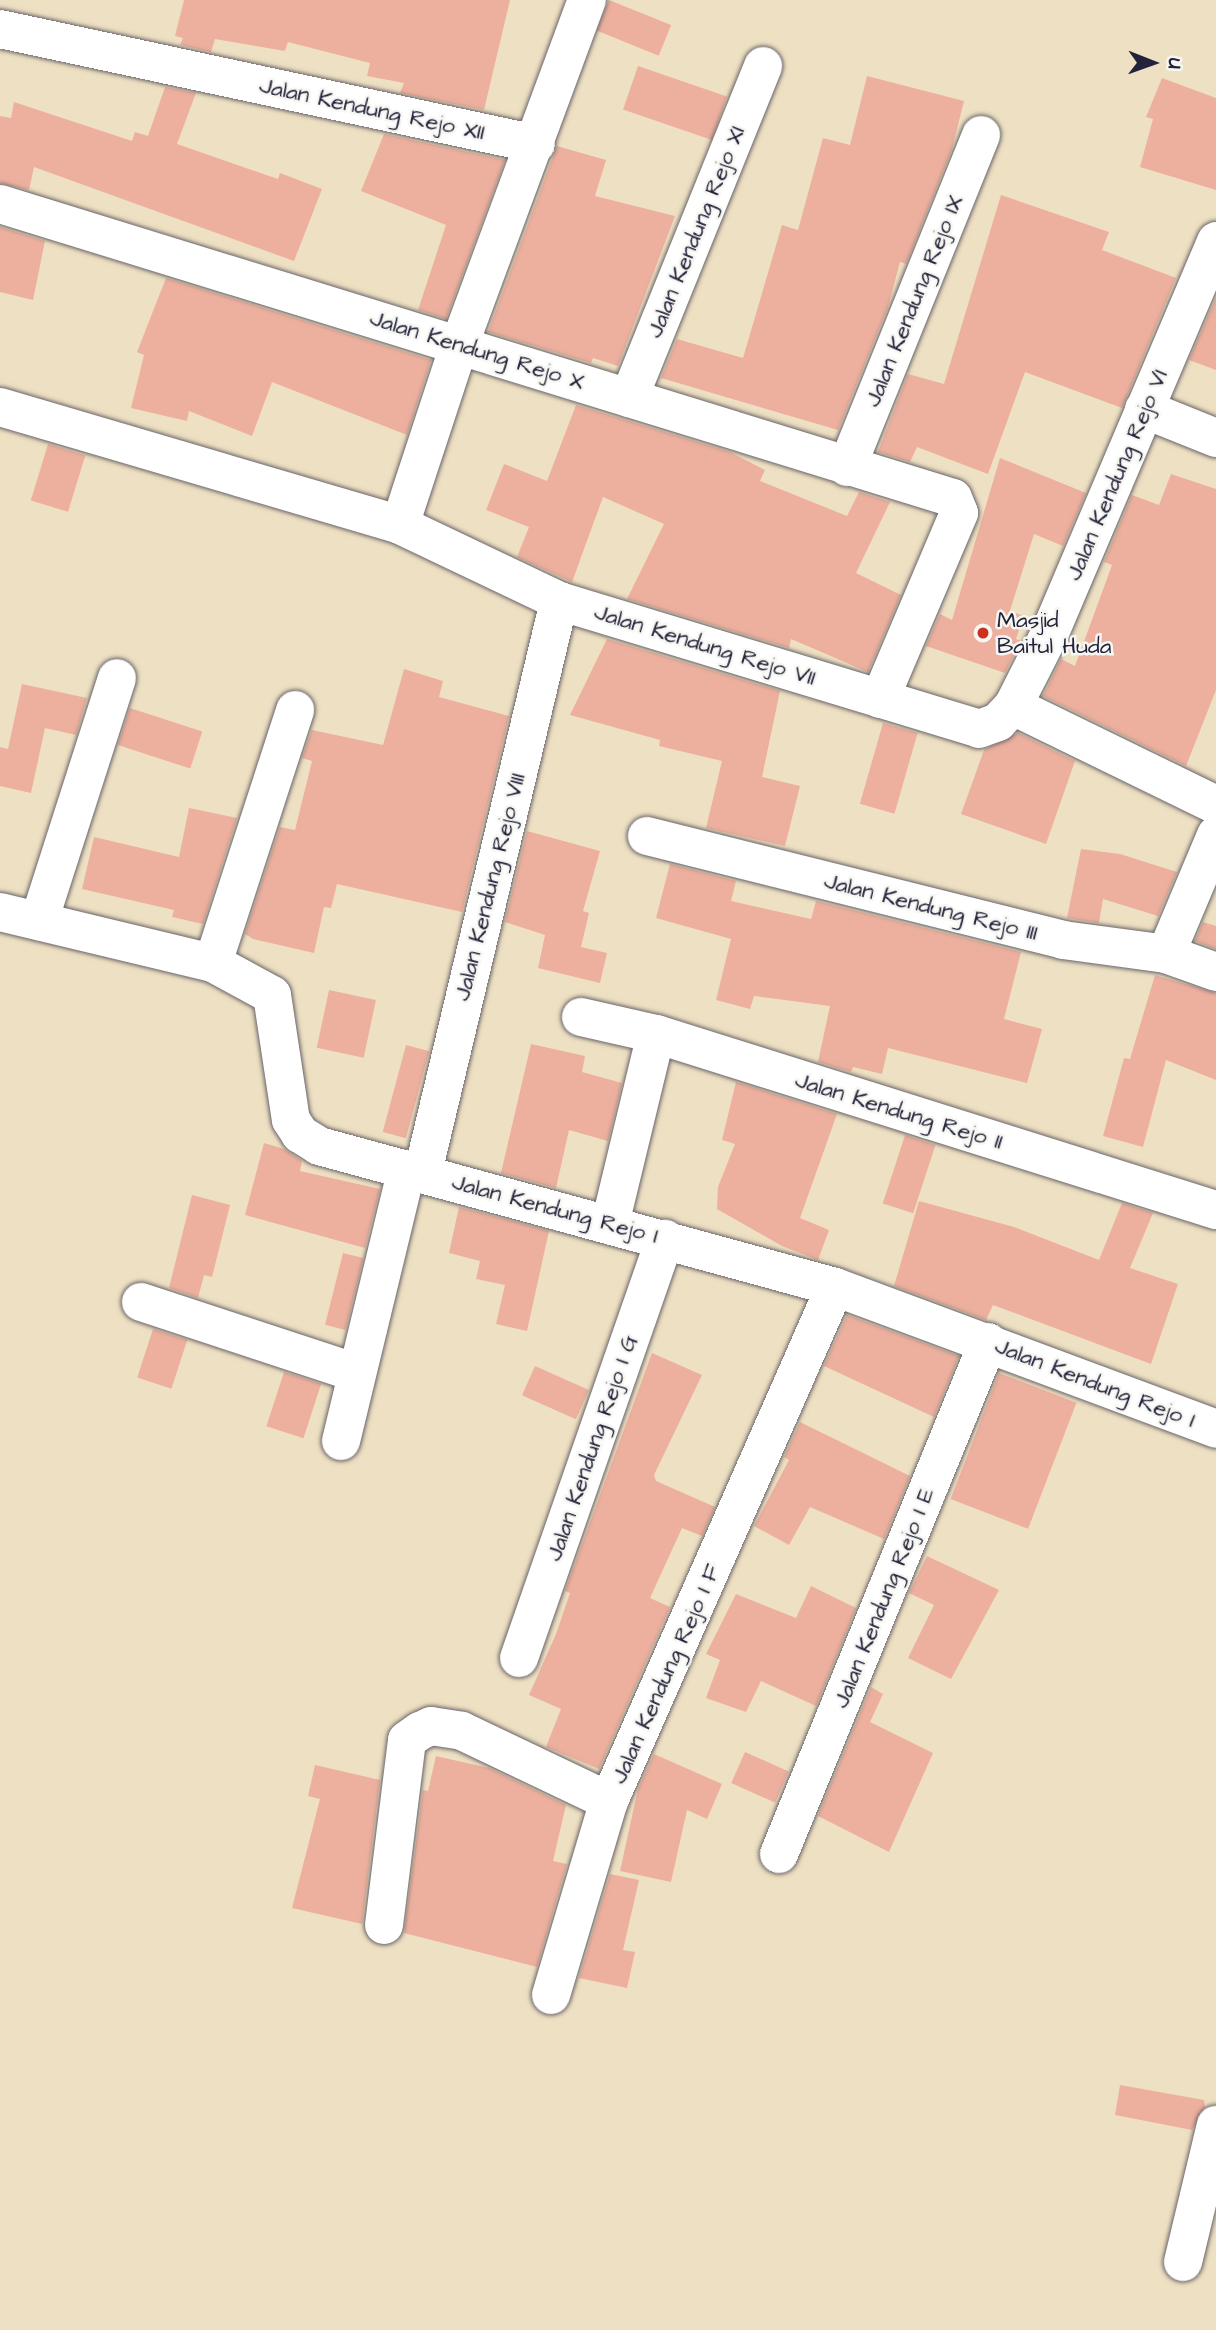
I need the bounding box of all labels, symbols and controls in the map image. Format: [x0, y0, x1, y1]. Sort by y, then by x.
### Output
north arrow [1118, 28, 1188, 98]
text: U [1161, 58, 1188, 69]
street label: Jalan Kendung Rejo XII [257, 72, 487, 146]
street label: Jalan Kendung Rejo XI [641, 122, 751, 342]
street label: Jalan Kendung Rejo IX [859, 191, 969, 411]
street label: Jalan Kendung Rejo X [366, 304, 588, 396]
street label: Jalan Kendung Rejo VI [1060, 365, 1174, 585]
street label: Jalan Kendung Rejo VII [591, 598, 819, 692]
place label: Masjid Baitul Huda [997, 606, 1111, 660]
marker: Masjid Baitul Huda [975, 625, 991, 641]
street label: Jalan Kendung Rejo VIII [448, 770, 532, 1004]
street label: Jalan Kendung Rejo III [821, 867, 1041, 947]
street label: Jalan Kendung Rejo II [792, 1066, 1006, 1156]
street label: Jalan Kendung Rejo I [449, 1168, 661, 1250]
street label: Jalan Kendung Rejo I G [540, 1331, 644, 1565]
street label: Jalan Kendung Rejo I [991, 1332, 1199, 1434]
street label: Jalan Kendung Rejo I E [827, 1484, 941, 1712]
street label: Jalan Kendung Rejo I F [605, 1560, 727, 1788]

